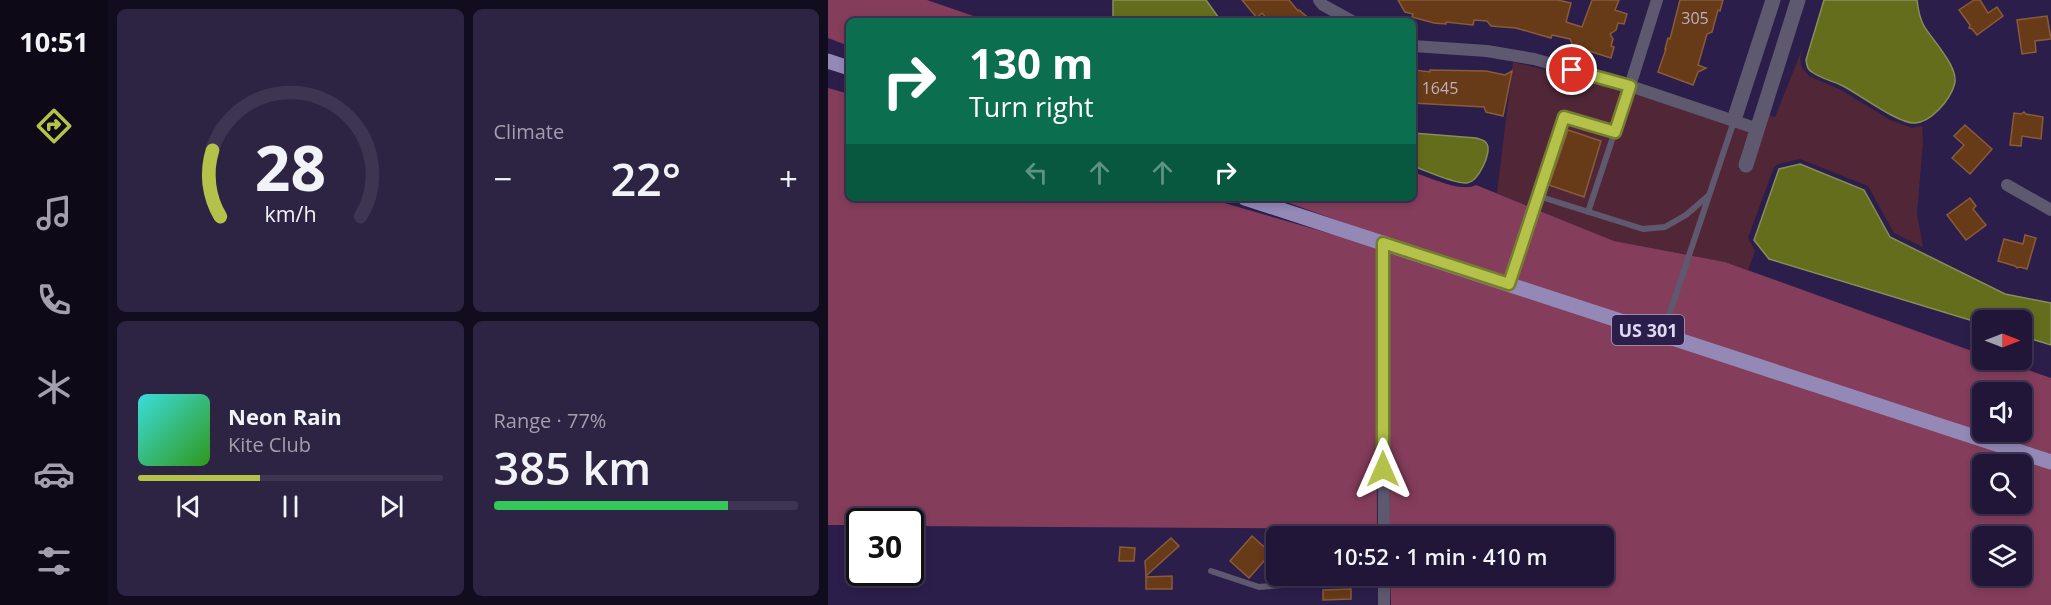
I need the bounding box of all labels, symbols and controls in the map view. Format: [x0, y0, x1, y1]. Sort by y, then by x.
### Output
house number: 305 [1681, 7, 1709, 29]
text: 10:51 [19, 23, 89, 60]
text: 130 m [969, 34, 1093, 91]
icon: right [870, 42, 948, 120]
pin [1546, 44, 1597, 95]
icon: arrive [1555, 53, 1588, 86]
house number: 1645 [1422, 77, 1458, 99]
text: Turn right [969, 88, 1094, 125]
icon: directions [33, 105, 75, 147]
text: Climate [494, 118, 564, 145]
text: 28 [255, 124, 326, 209]
text: 22° [610, 148, 681, 209]
text: − [494, 156, 512, 201]
text: + [779, 156, 798, 201]
icon: left [1020, 156, 1053, 189]
icon: ahead [1083, 156, 1116, 189]
icon: ahead [1146, 156, 1179, 189]
icon: right [1209, 156, 1242, 189]
icon: music [33, 192, 75, 234]
text: km/h [264, 200, 316, 229]
icon: phone [33, 279, 75, 321]
north arrow [1972, 310, 2032, 370]
map controls [1972, 310, 2032, 586]
road number: US 301 [1612, 315, 1684, 345]
icon: climate [33, 366, 75, 408]
button: sound [1972, 382, 2032, 442]
text: Neon Rain [228, 401, 342, 431]
text: Range · 77% [494, 407, 606, 434]
text: Kite Club [228, 431, 311, 458]
text: 385 km [494, 437, 651, 498]
position arrow [1351, 437, 1415, 501]
icon: car [33, 453, 75, 495]
button: search [1972, 454, 2032, 514]
icon: previous [172, 490, 205, 523]
icon: pause [274, 490, 307, 523]
icon: next [375, 490, 408, 523]
speed limit sign: 30 [846, 508, 924, 586]
button: layers [1972, 526, 2032, 586]
icon: filters [33, 540, 75, 582]
text: 10:52 · 1 min · 410 m [1332, 541, 1548, 571]

